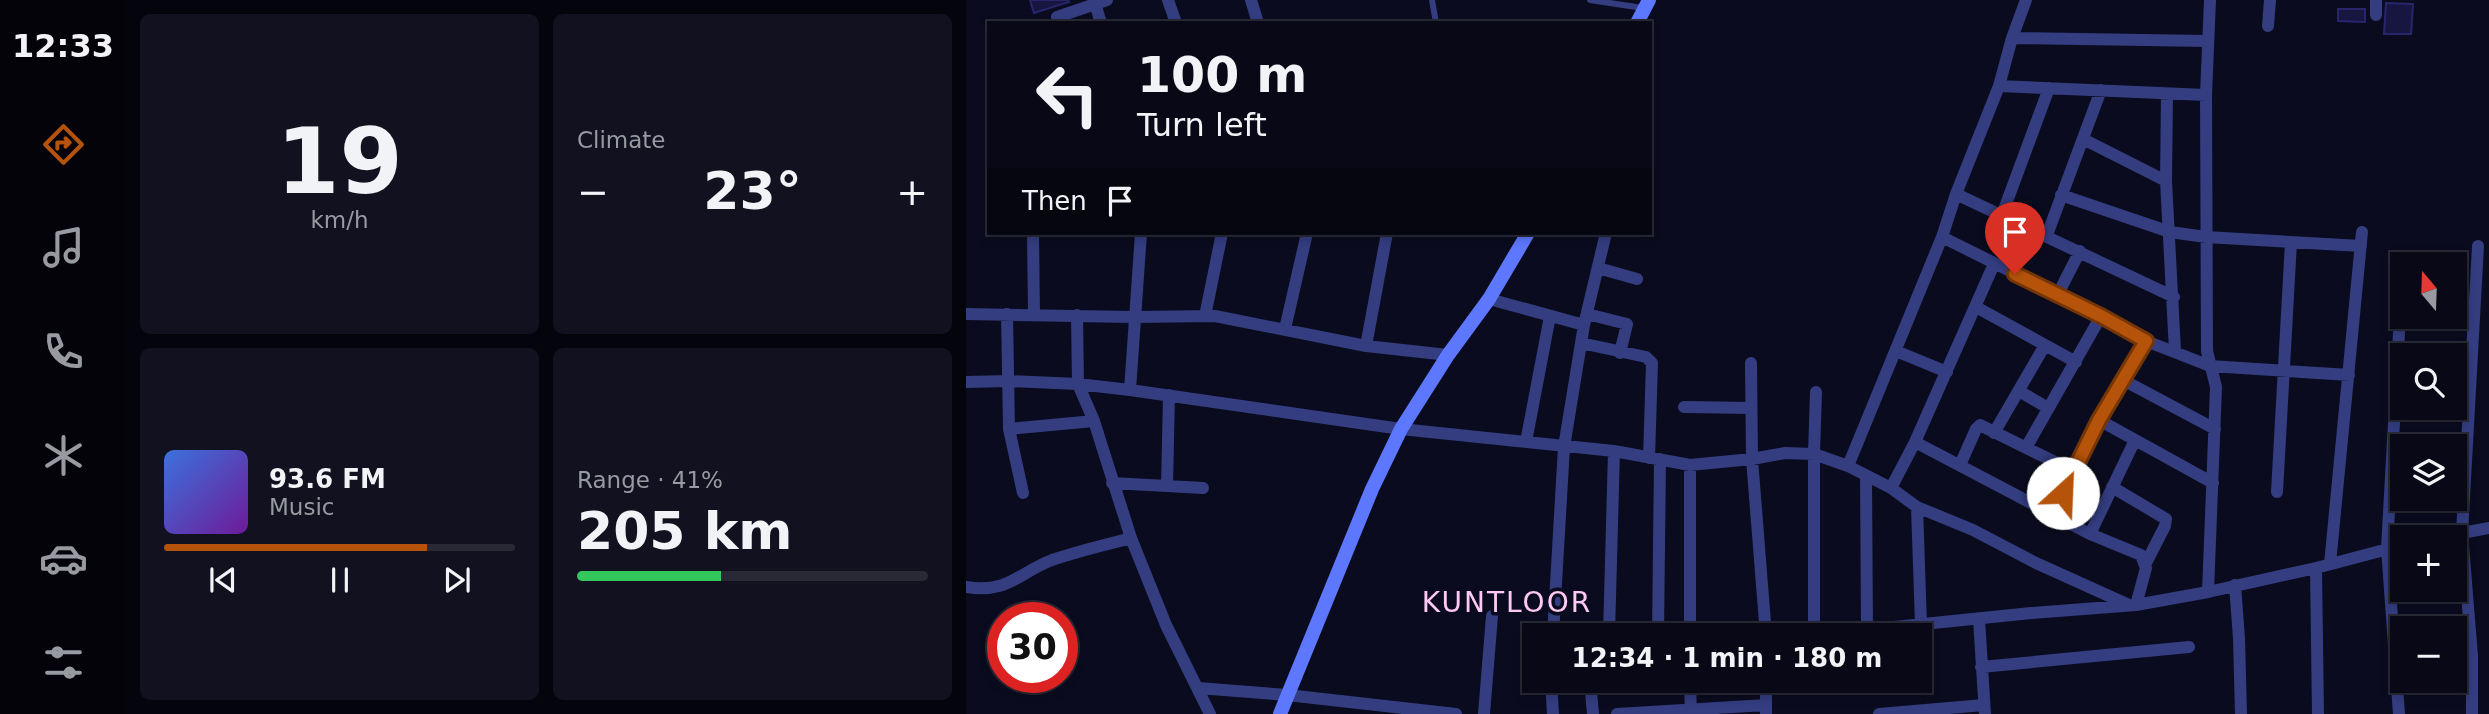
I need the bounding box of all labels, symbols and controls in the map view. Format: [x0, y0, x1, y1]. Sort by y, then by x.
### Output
text: 12:33 [12, 27, 114, 65]
text: 100 m [1137, 47, 1307, 104]
icon: left [1022, 49, 1113, 140]
text: Turn left [1137, 106, 1267, 144]
text: 19 [276, 109, 403, 214]
icon: directions [39, 120, 88, 169]
text: Climate [577, 127, 666, 153]
text: 23° [703, 161, 802, 221]
text: − [577, 170, 609, 214]
text: + [896, 170, 928, 214]
icon: arrive [1101, 182, 1139, 220]
text: Then [1022, 186, 1087, 216]
pin [1985, 202, 2045, 274]
text: km/h [310, 207, 369, 233]
icon: arrive [1996, 213, 2034, 251]
icon: music [39, 223, 88, 272]
north arrow [2390, 252, 2468, 329]
map controls [2390, 252, 2467, 693]
icon: phone [39, 327, 88, 376]
button: search [2390, 343, 2467, 420]
icon: climate [39, 431, 88, 480]
button: layers [2390, 434, 2467, 511]
position arrow [2026, 456, 2100, 530]
text: 93.6 FM [269, 464, 386, 494]
text: Range · 41% [577, 467, 723, 493]
text: Music [269, 494, 334, 520]
text: 205 km [577, 501, 792, 561]
button: + [2390, 525, 2467, 602]
icon: car [39, 534, 88, 583]
icon: previous [204, 561, 242, 599]
icon: pause [321, 561, 359, 599]
icon: next [438, 561, 476, 599]
district label: KUNTLOOR [1422, 586, 1592, 619]
speed limit sign: 30 [987, 602, 1078, 693]
button: − [2390, 616, 2467, 693]
icon: filters [39, 638, 88, 687]
text: 12:34 · 1 min · 180 m [1572, 643, 1882, 673]

